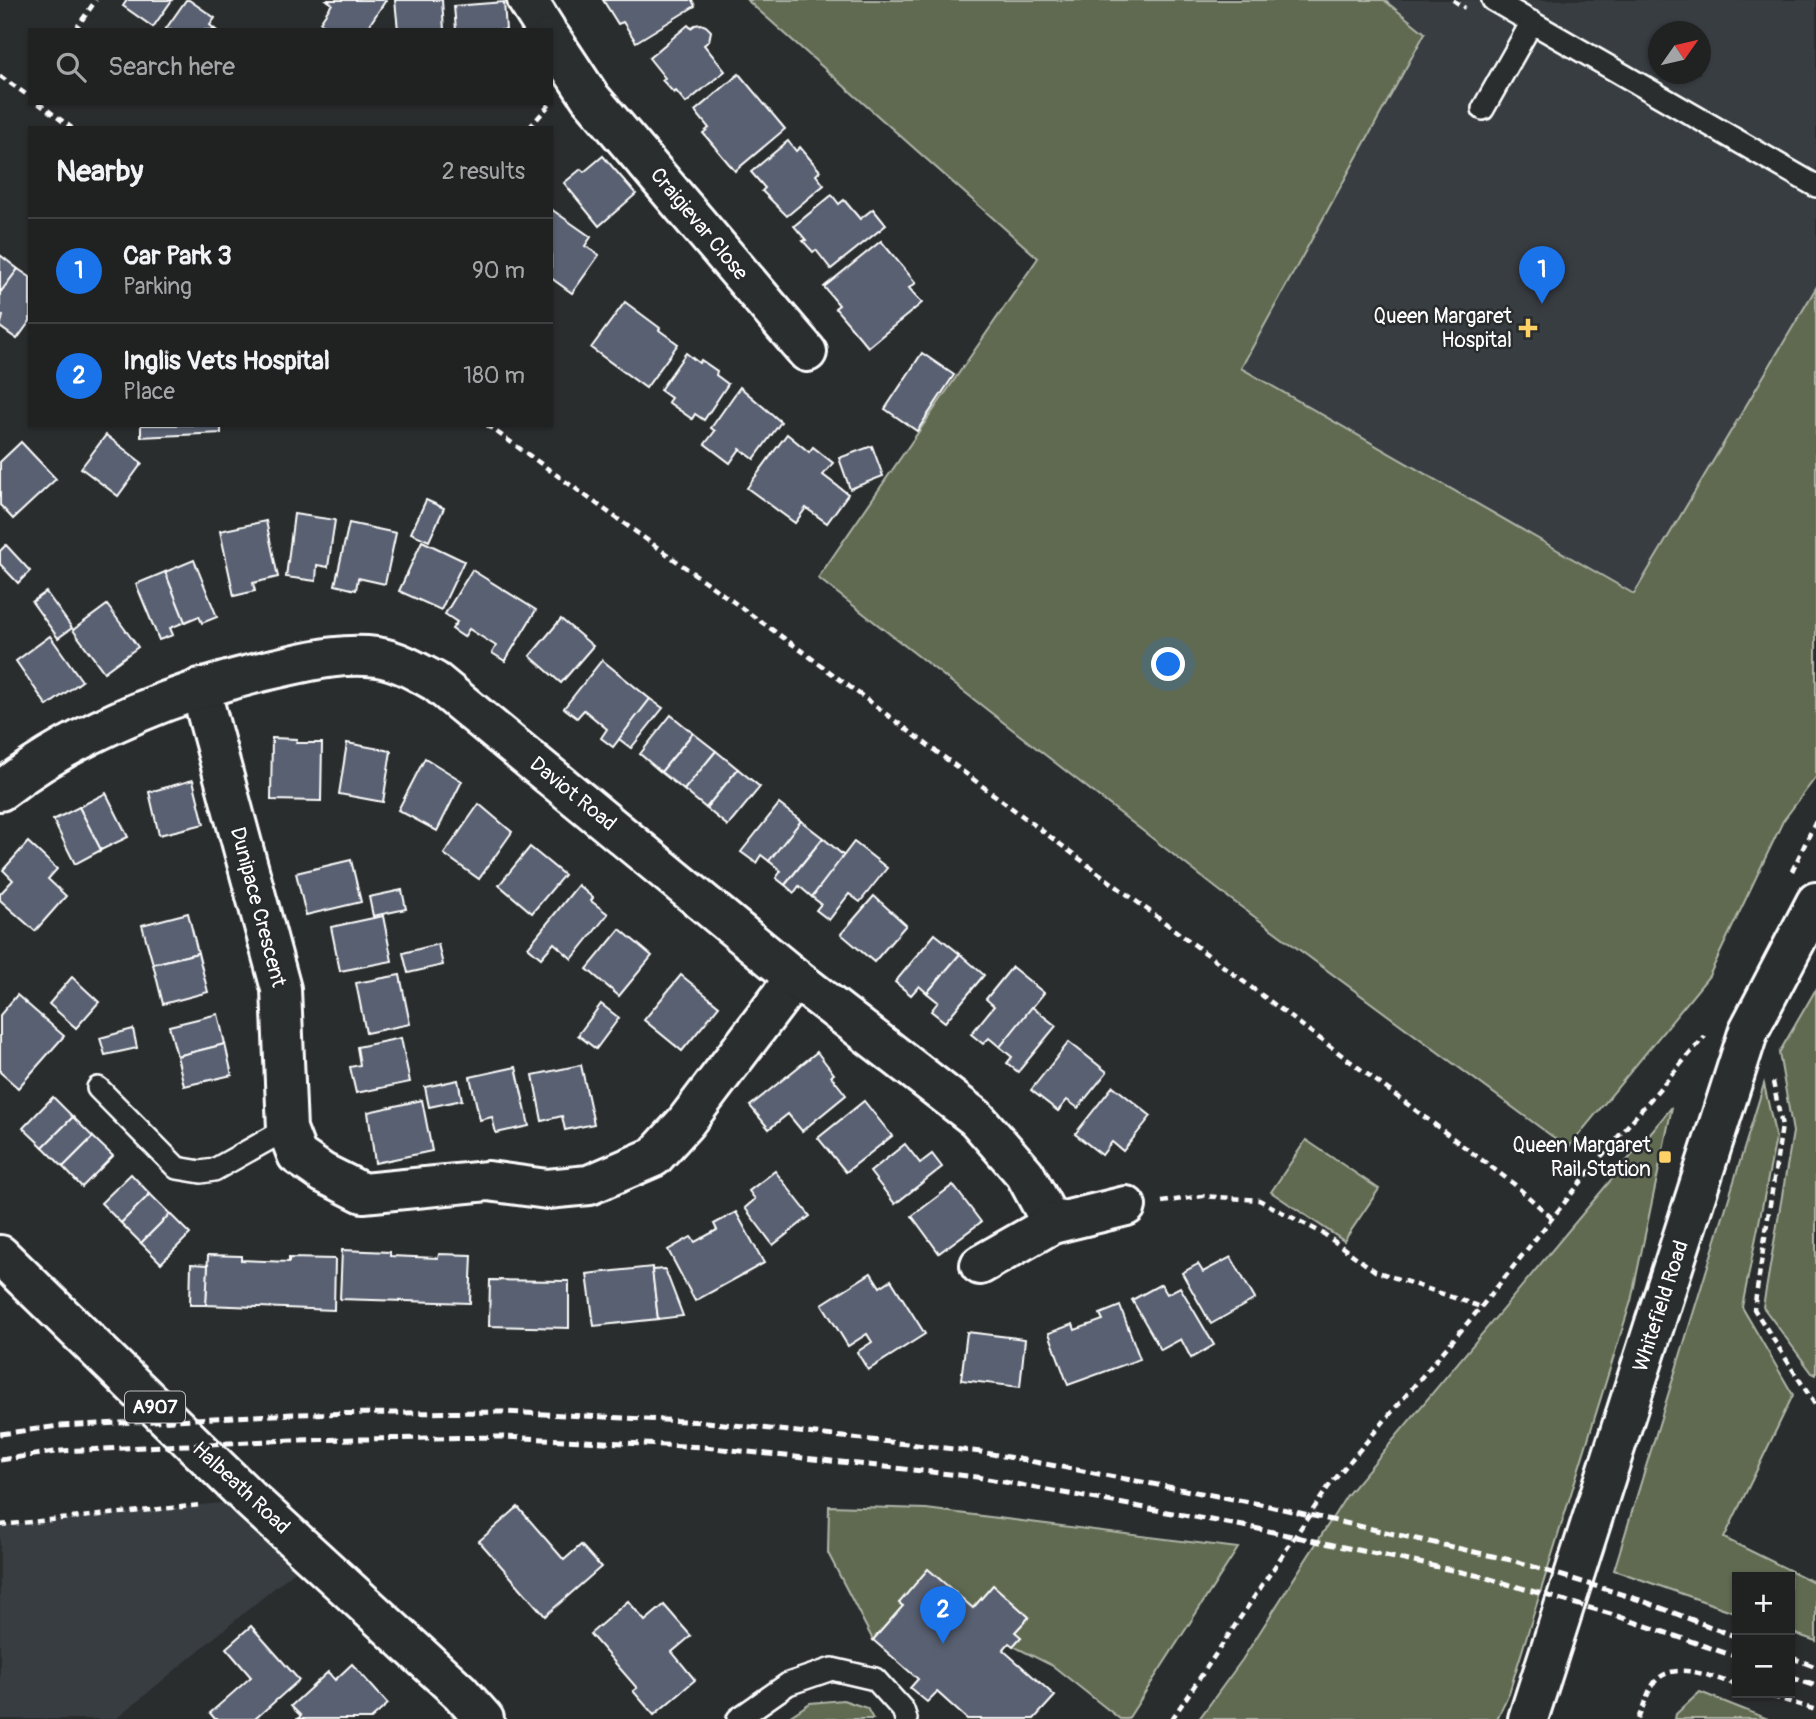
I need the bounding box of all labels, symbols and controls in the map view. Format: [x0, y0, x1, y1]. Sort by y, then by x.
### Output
north arrow [1648, 21, 1711, 84]
search box [28, 28, 553, 105]
icon: search [52, 48, 90, 86]
text: Search here [108, 51, 235, 83]
text: Nearby [56, 153, 143, 190]
text: 2 results [442, 157, 525, 186]
street label: Craigievar Close [644, 162, 754, 286]
text: Car Park 3 [123, 240, 232, 272]
pin: 1 [1519, 246, 1565, 304]
text: 1 [75, 256, 84, 285]
text: 90 m [472, 256, 525, 285]
text: Parking [123, 272, 192, 301]
place label: Queen Margaret Hospital [1373, 303, 1513, 354]
marker: Queen Margaret Hospital [1518, 318, 1538, 338]
text: Inglis Vets Hospital [123, 345, 330, 377]
text: 2 [73, 361, 85, 390]
text: 180 m [463, 361, 525, 390]
text: Place [123, 377, 175, 406]
your location [1151, 647, 1185, 681]
street label: Daviot Road [524, 751, 622, 837]
street label: Dunipace Crescent [224, 824, 292, 991]
place label: Queen Margaret Rail Station [1512, 1132, 1652, 1183]
marker: Queen Margaret Rail Station [1657, 1149, 1673, 1165]
street label: Whitefield Road [1627, 1237, 1695, 1375]
road number: A907 [125, 1392, 185, 1422]
street label: Halbeath Road [186, 1436, 296, 1540]
map controls [1732, 1572, 1795, 1698]
button: + [1732, 1572, 1795, 1635]
pin: 2 [920, 1586, 966, 1644]
button: − [1732, 1635, 1795, 1698]

